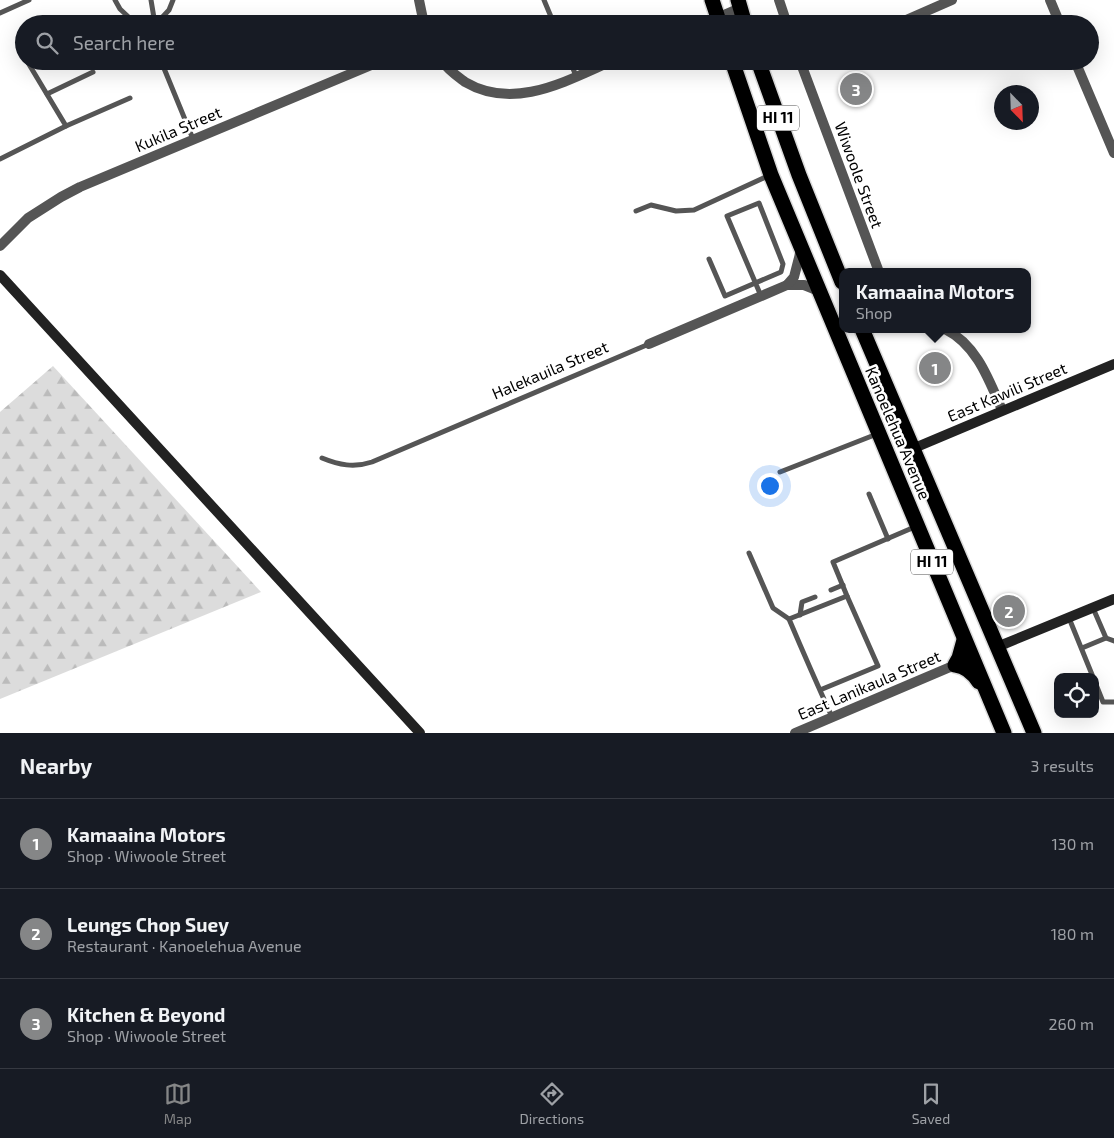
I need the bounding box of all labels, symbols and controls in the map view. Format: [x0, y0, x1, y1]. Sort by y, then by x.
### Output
search box [15, 15, 1099, 70]
icon: search [33, 29, 61, 57]
text: Search here [73, 31, 175, 54]
pin: 3 [840, 70, 872, 108]
north arrow [994, 85, 1039, 130]
street label: Kukila Street [132, 102, 224, 155]
road number: HI 11 [757, 106, 799, 130]
street label: Wiwoole Street [831, 119, 888, 231]
popup [839, 268, 1031, 333]
text: Kamaaina Motors [856, 280, 1014, 303]
text: Shop [856, 303, 892, 322]
street label: Halekauila Street [489, 336, 611, 403]
pin: 1 [919, 349, 951, 387]
street label: East Kawili Street [944, 358, 1069, 425]
street label: Kanoelehua Avenue [862, 363, 935, 502]
your location [757, 473, 783, 499]
road number: HI 11 [911, 550, 953, 574]
pin: 2 [993, 592, 1025, 630]
street label: East Lanikaula Street [794, 646, 943, 723]
map controls [1054, 673, 1099, 718]
button: locate [1054, 673, 1099, 718]
text: Nearby [20, 753, 92, 778]
text: 3 results [1031, 756, 1094, 775]
text: Kamaaina Motors [67, 823, 226, 846]
text: 1 [33, 834, 39, 853]
text: 130 m [1052, 834, 1094, 853]
text: Shop · Wiwoole Street [67, 846, 226, 865]
text: Leungs Chop Suey [67, 913, 229, 936]
text: 2 [31, 924, 41, 943]
text: 180 m [1051, 924, 1094, 943]
text: Restaurant · Kanoelehua Avenue [67, 936, 302, 955]
text: Kitchen & Beyond [67, 1003, 225, 1026]
text: 3 [31, 1014, 41, 1033]
text: 260 m [1049, 1014, 1094, 1033]
text: Shop · Wiwoole Street [67, 1026, 226, 1045]
tab: Map [164, 1080, 192, 1127]
tab: Directions [520, 1080, 584, 1127]
tab: Saved [912, 1080, 950, 1127]

